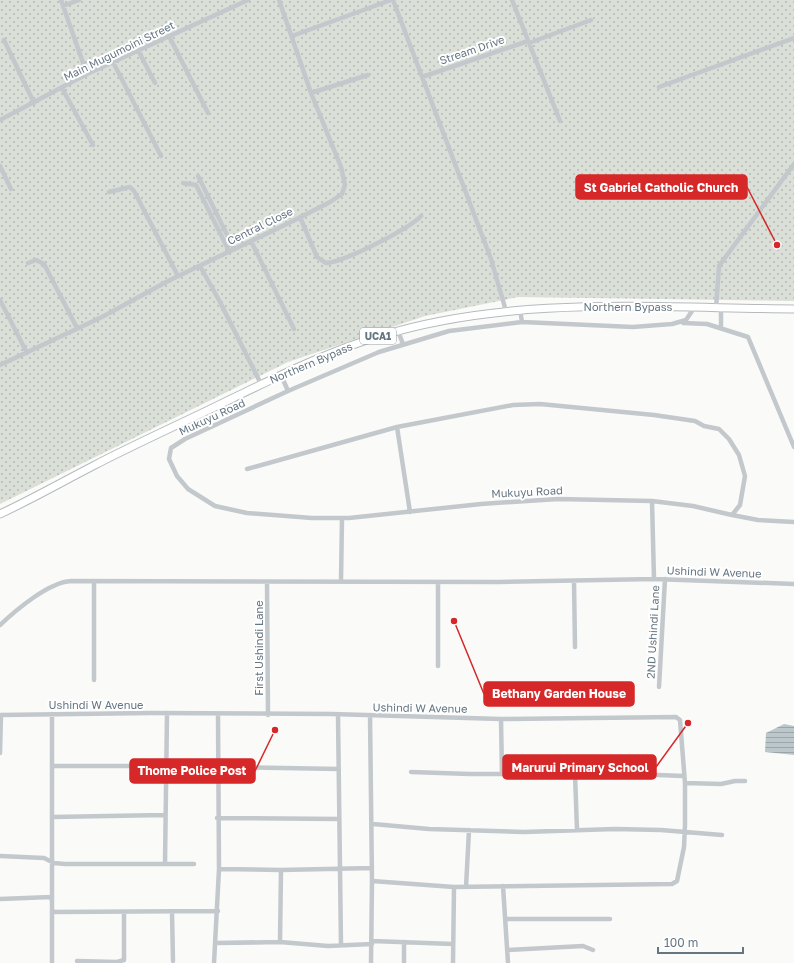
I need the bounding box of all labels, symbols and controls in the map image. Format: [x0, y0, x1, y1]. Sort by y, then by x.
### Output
street label: Main Mugumoini Street [61, 18, 176, 83]
street label: Stream Drive [438, 32, 506, 67]
callout: St Gabriel Catholic Church [576, 175, 747, 199]
text: St Gabriel Catholic Church [584, 180, 738, 195]
street label: Central Close [225, 204, 295, 247]
street label: Northern Bypass [584, 300, 673, 313]
road number: UCA1 [360, 328, 396, 344]
street label: Northern Bypass [267, 339, 354, 386]
street label: Mukuyu Road [177, 396, 247, 438]
street label: Mukuyu Road [491, 483, 563, 500]
street label: Ushindi W Avenue [666, 563, 762, 580]
street label: 2ND Ushindi Lane [644, 585, 661, 679]
street label: First Ushindi Lane [252, 600, 265, 696]
callout: Bethany Garden House [484, 682, 634, 706]
text: Bethany Garden House [492, 686, 626, 701]
street label: Ushindi W Avenue [49, 698, 143, 711]
street label: Ushindi W Avenue [372, 700, 468, 715]
callout: Marurui Primary School [503, 755, 656, 779]
callout: Thome Police Post [130, 759, 255, 783]
text: Marurui Primary School [512, 760, 648, 775]
text: Thome Police Post [138, 763, 247, 778]
scale bar [658, 929, 743, 955]
text: 100 m [664, 935, 698, 950]

